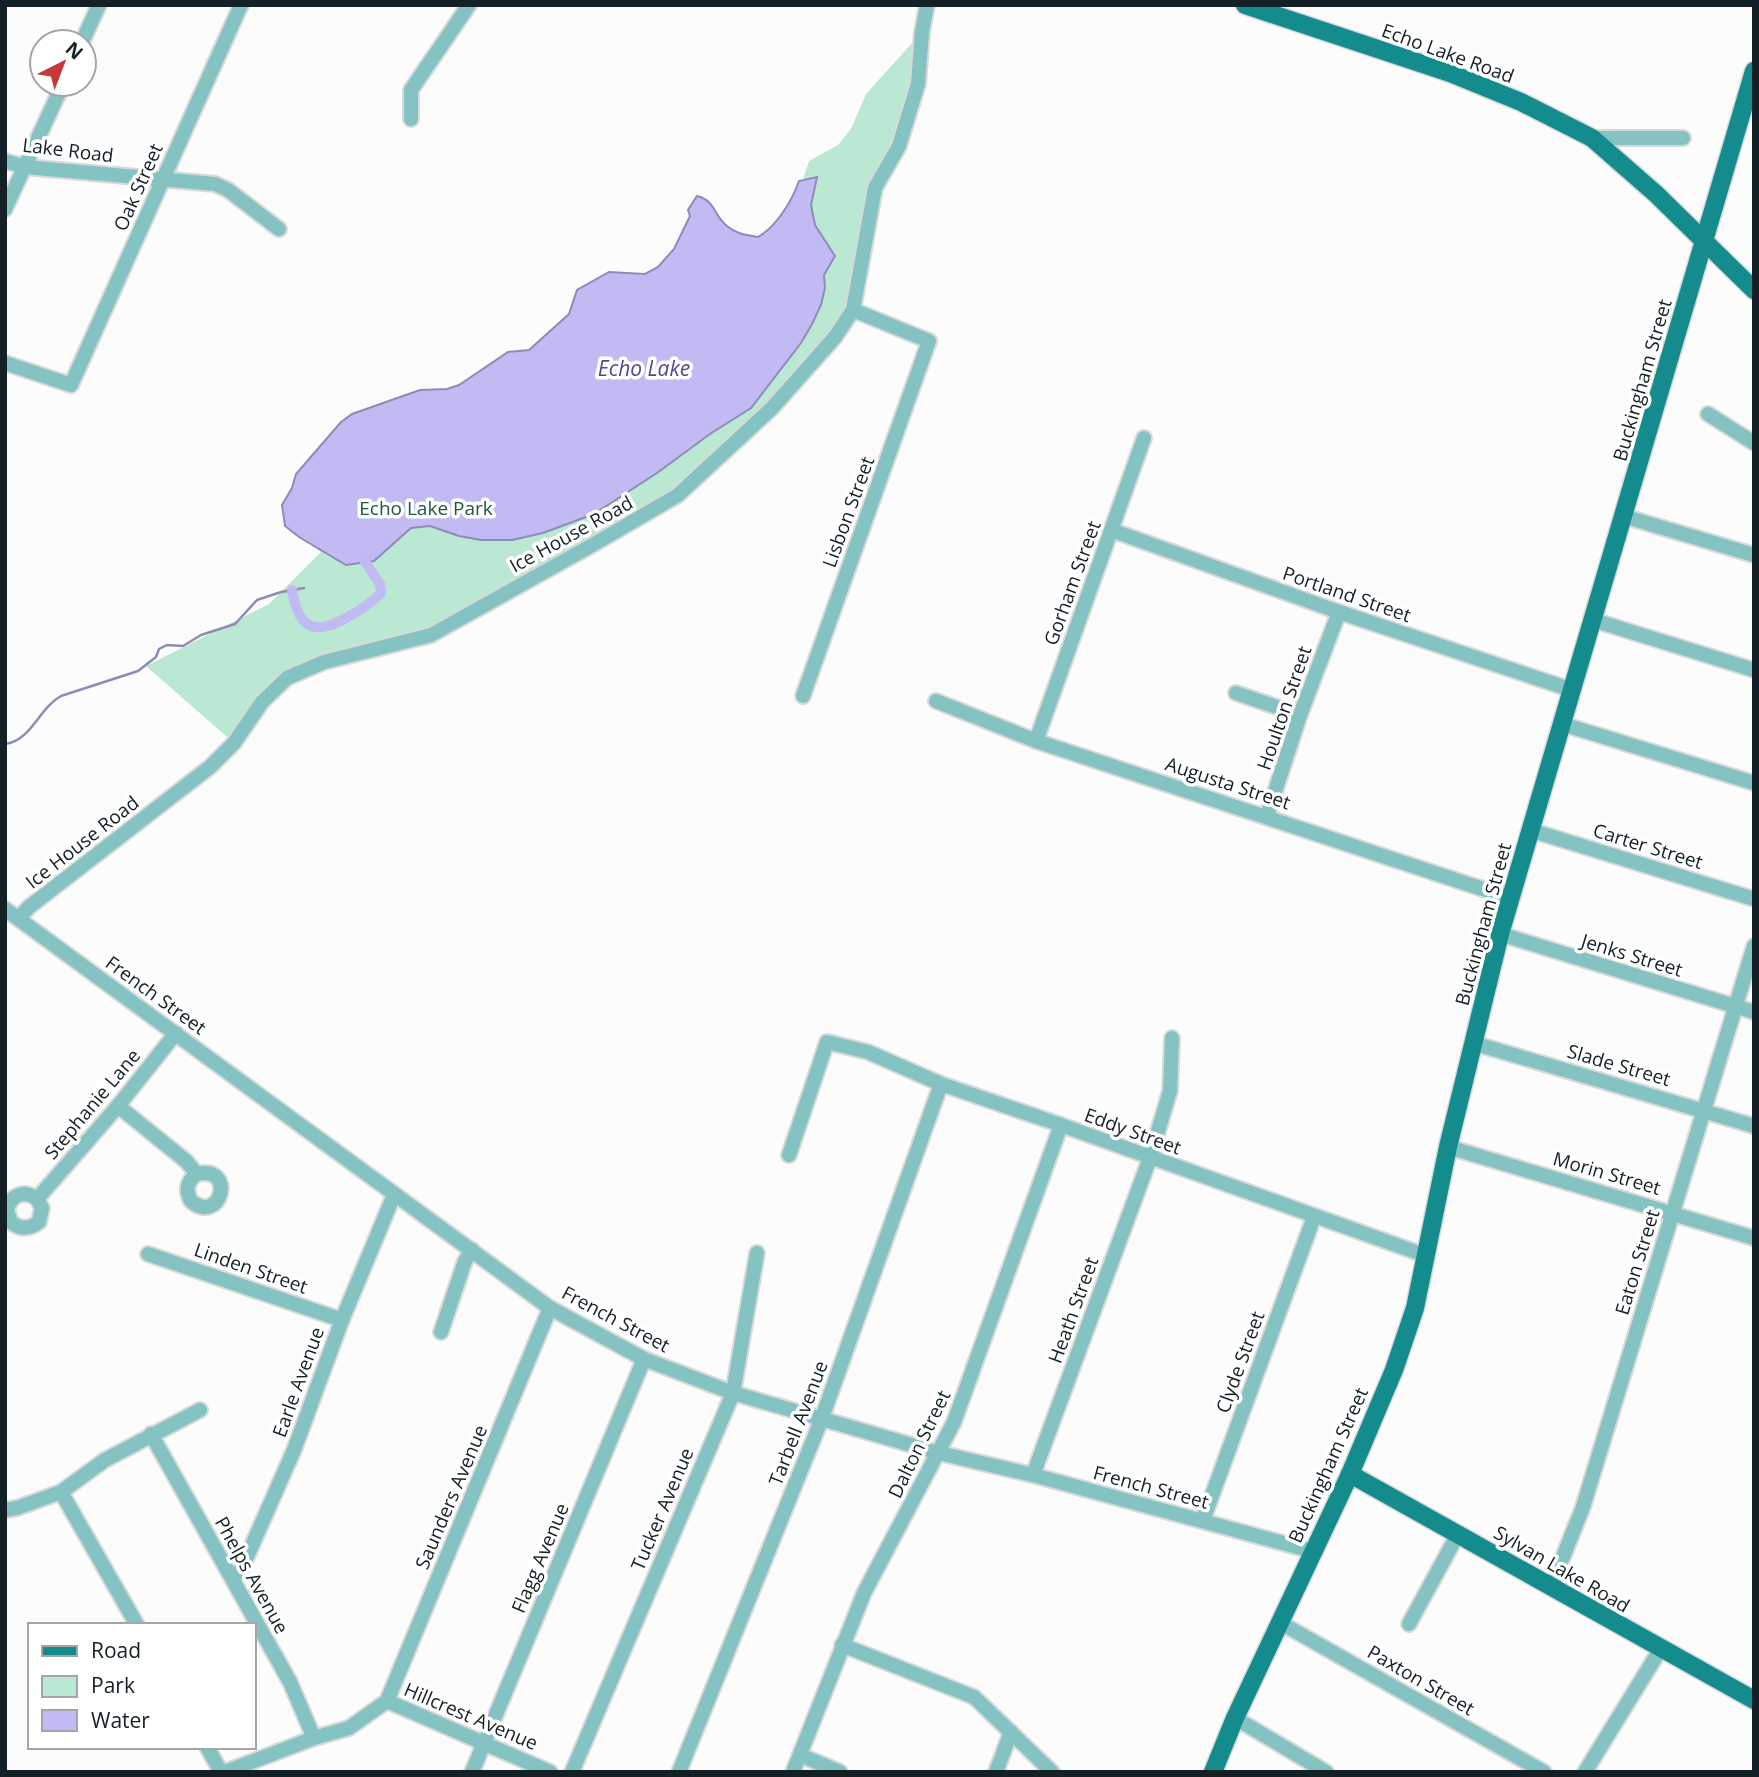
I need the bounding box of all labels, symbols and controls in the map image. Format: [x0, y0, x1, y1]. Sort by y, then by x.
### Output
street label: Echo Lake Road [1378, 17, 1518, 89]
north arrow [28, 28, 98, 98]
text: N [60, 36, 89, 65]
street label: Lake Road [21, 132, 115, 168]
street label: Oak Street [107, 139, 169, 235]
street label: Buckingham Street [1606, 296, 1678, 464]
water label: Echo Lake [598, 354, 690, 382]
street label: Lisbon Street [816, 453, 880, 571]
street label: Ice House Road [505, 489, 637, 579]
park label: Echo Lake Park [359, 495, 493, 521]
street label: Gorham Street [1037, 517, 1107, 649]
street label: Portland Street [1279, 560, 1415, 628]
street label: Houlton Street [1251, 642, 1317, 774]
street label: Augusta Street [1162, 751, 1294, 816]
street label: Ice House Road [20, 790, 144, 894]
street label: Carter Street [1590, 817, 1706, 875]
street label: Buckingham Street [1449, 839, 1517, 1008]
street label: Jenks Street [1576, 927, 1686, 983]
street label: French Street [100, 950, 212, 1041]
street label: Slade Street [1564, 1038, 1674, 1092]
street label: Stephanie Lane [38, 1043, 146, 1165]
street label: Eddy Street [1081, 1101, 1185, 1161]
street label: Morin Street [1550, 1145, 1664, 1201]
street label: Eaton Street [1609, 1206, 1665, 1318]
street label: Linden Street [191, 1236, 311, 1300]
street label: Heath Street [1042, 1253, 1104, 1367]
street label: French Street [558, 1280, 675, 1358]
street label: Clyde Street [1210, 1307, 1271, 1417]
street label: Earle Avenue [266, 1323, 330, 1441]
street label: Tarbell Avenue [762, 1357, 834, 1489]
street label: Buckingham Street [1282, 1383, 1374, 1547]
street label: Dalton Street [882, 1386, 956, 1502]
street label: Saunders Avenue [409, 1421, 493, 1573]
street label: Tucker Avenue [624, 1444, 700, 1574]
street label: French Street [1090, 1459, 1212, 1515]
street label: Flagg Avenue [505, 1499, 575, 1617]
street label: Phelps Avenue [209, 1512, 295, 1638]
street label: Sylvan Lake Road [1489, 1520, 1635, 1618]
legend [28, 1623, 256, 1749]
text: Road [91, 1636, 141, 1664]
street label: Paxton Street [1363, 1639, 1480, 1721]
text: Park [91, 1671, 135, 1699]
street label: Hillcrest Avenue [400, 1676, 542, 1756]
text: Water [91, 1706, 150, 1734]

